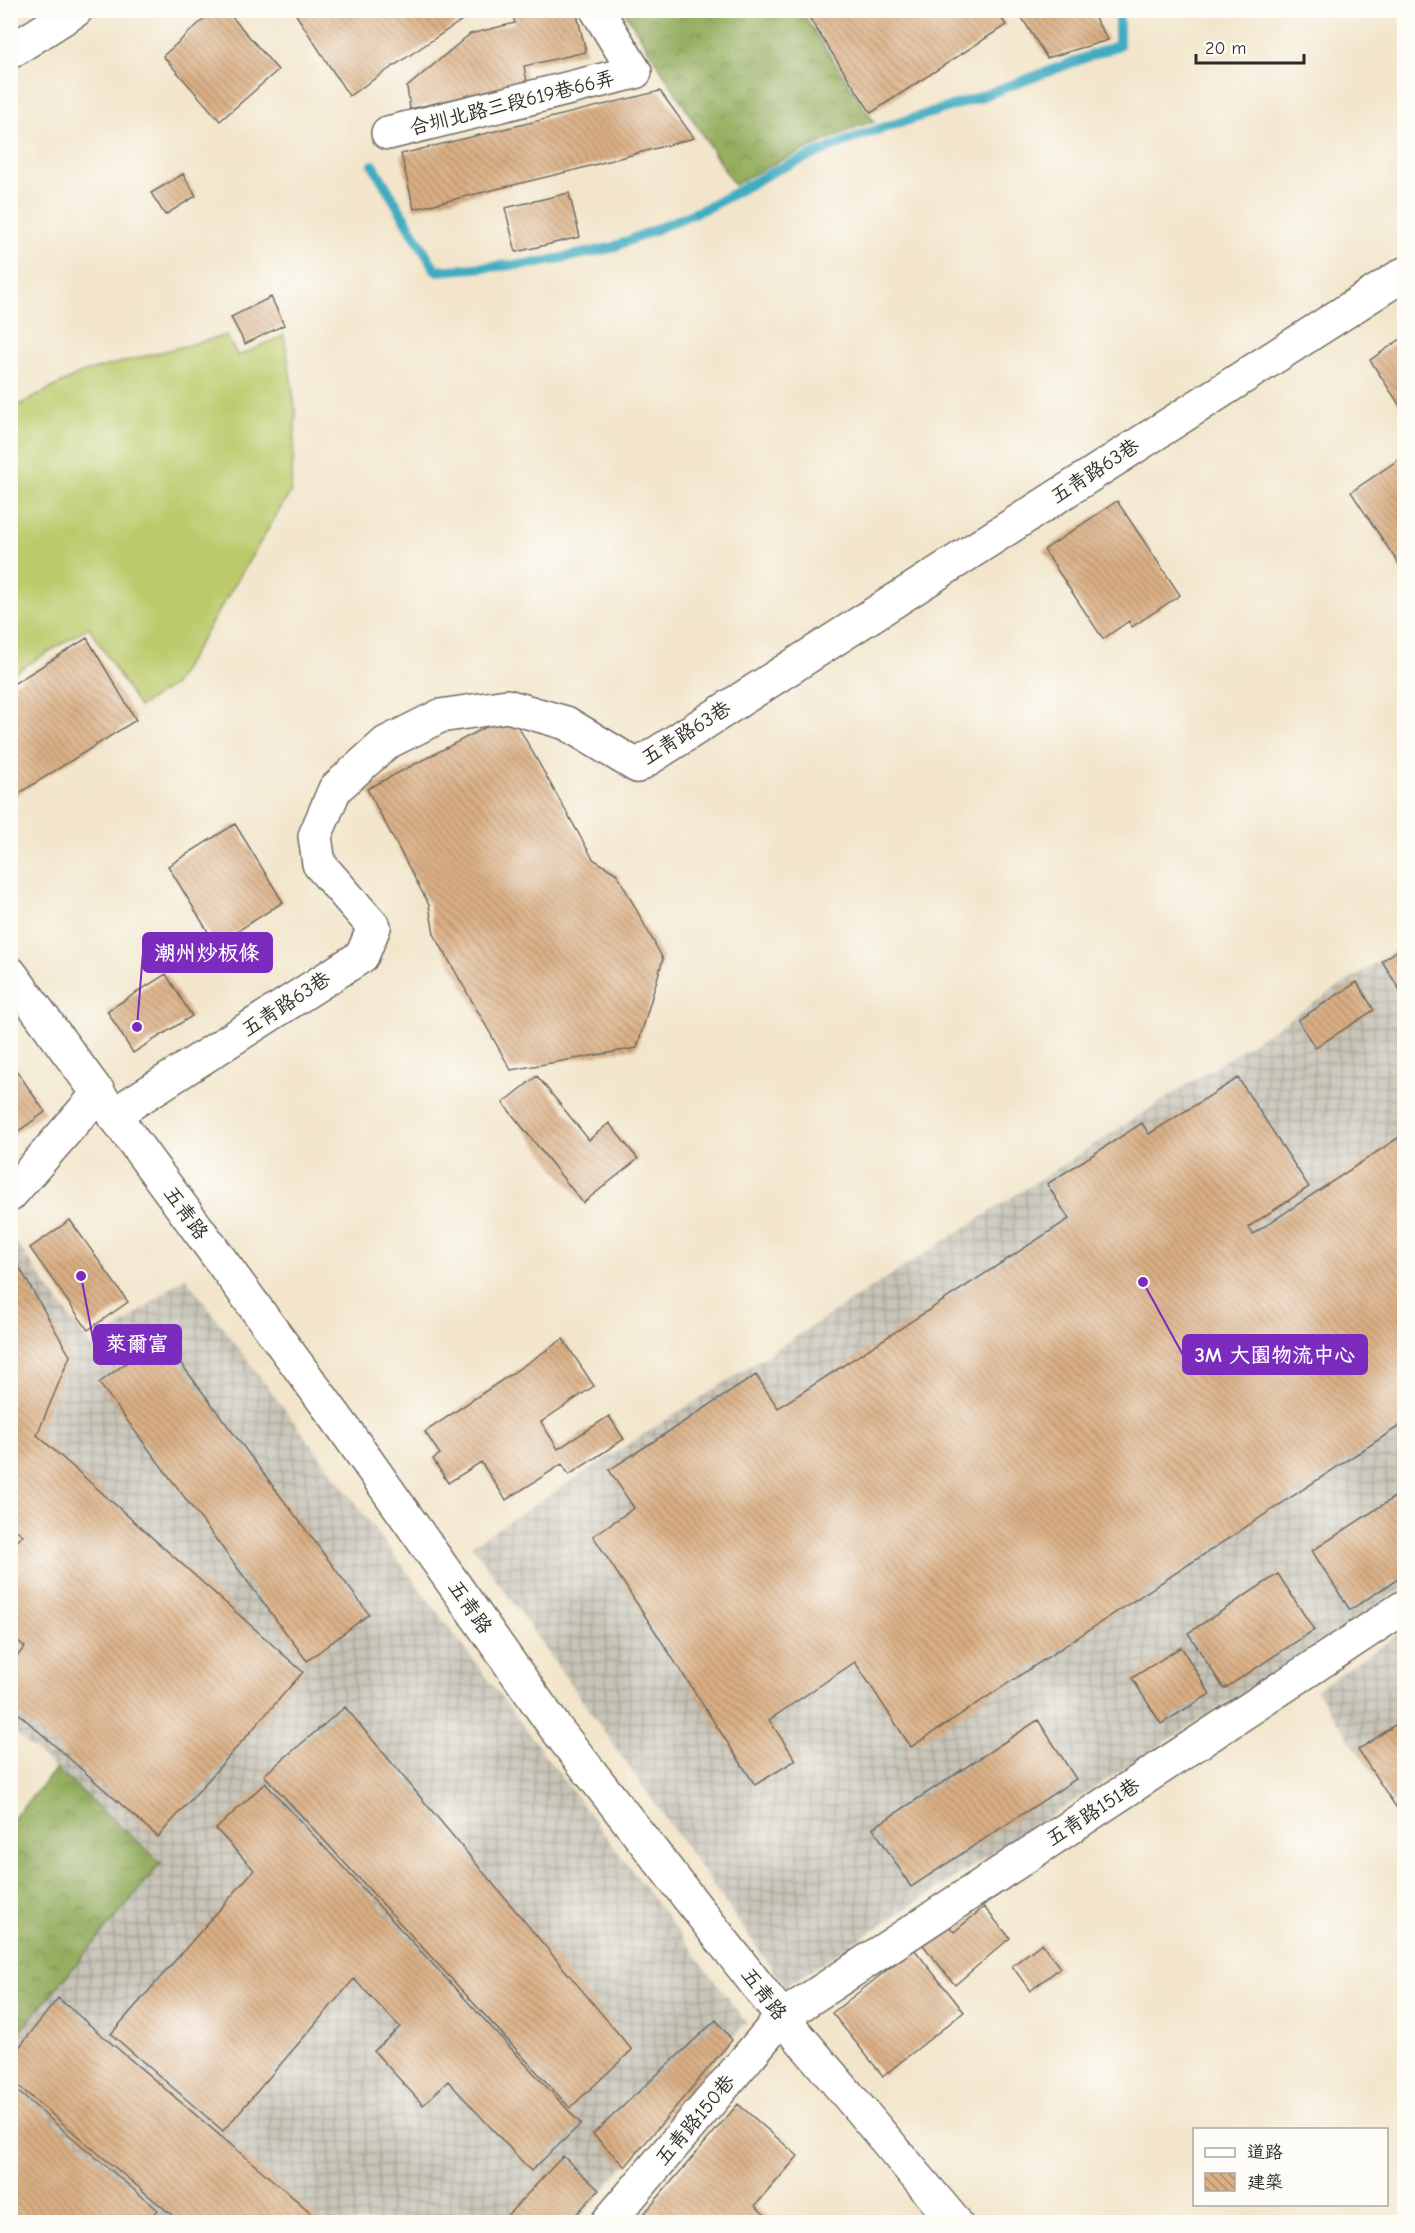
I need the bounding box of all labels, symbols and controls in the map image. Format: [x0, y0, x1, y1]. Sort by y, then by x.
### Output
scale bar [1196, 27, 1304, 65]
text: 20 m [1205, 38, 1246, 59]
street label: 合圳北路三段619巷66弄 [407, 66, 617, 140]
street label: 五青路63巷 [1046, 433, 1144, 508]
street label: 五青路63巷 [637, 696, 736, 770]
callout: 潮州炒板條 [143, 933, 272, 972]
text: 潮州炒板條 [155, 941, 260, 965]
street label: 五青路63巷 [237, 966, 335, 1041]
street label: 五青路 [159, 1182, 214, 1245]
callout: 萊爾富 [94, 1325, 181, 1364]
text: 萊爾富 [106, 1332, 169, 1356]
callout: 3M 大園物流中心 [1183, 1335, 1367, 1374]
text: 3M 大園物流中心 [1195, 1343, 1355, 1367]
street label: 五青路 [443, 1576, 497, 1639]
street label: 五青路151巷 [1042, 1773, 1145, 1851]
street label: 五青路 [736, 1963, 792, 2026]
street label: 五青路150巷 [651, 2069, 740, 2170]
legend [1193, 2128, 1388, 2206]
text: 道路 [1247, 2142, 1283, 2163]
text: 建築 [1247, 2172, 1283, 2193]

